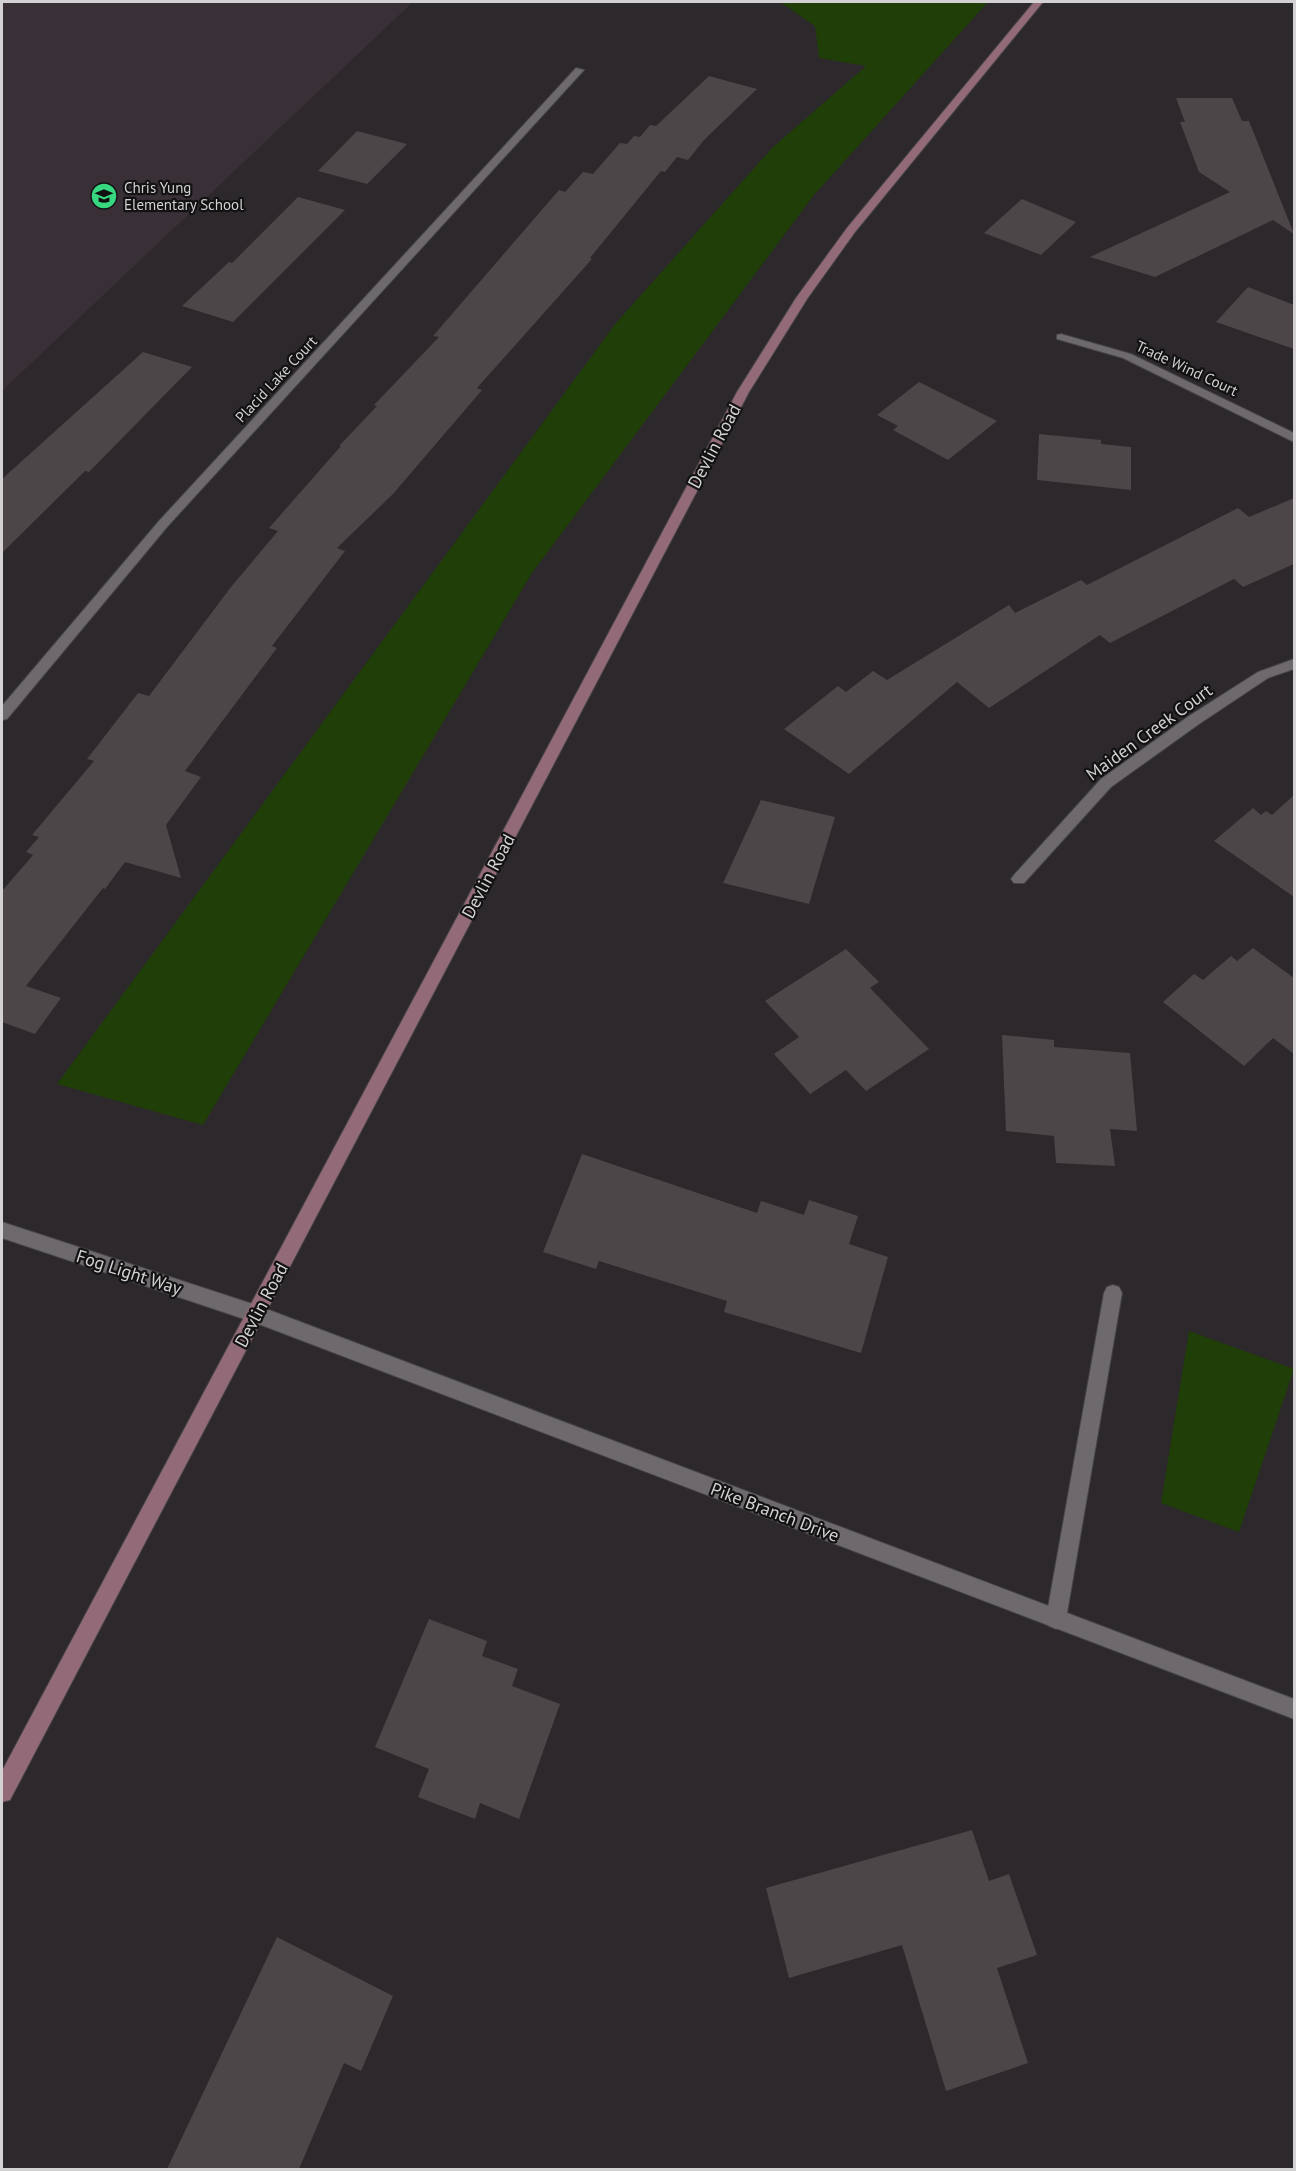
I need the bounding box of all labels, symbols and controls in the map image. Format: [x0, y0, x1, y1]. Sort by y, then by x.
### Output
place label: Chris Yung Elementary School [124, 178, 244, 214]
school or university icon: Chris Yung Elementary School [89, 181, 119, 211]
street label: Placid Lake Court [231, 332, 321, 426]
street label: Trade Wind Court [1133, 336, 1241, 400]
street label: Devlin Road [682, 400, 746, 492]
street label: Maiden Creek Court [1081, 679, 1217, 785]
street label: Devlin Road [456, 830, 520, 922]
street label: Fog Light Way [74, 1244, 185, 1300]
street label: Devlin Road [229, 1259, 293, 1351]
street label: Pike Branch Drive [708, 1477, 842, 1547]

